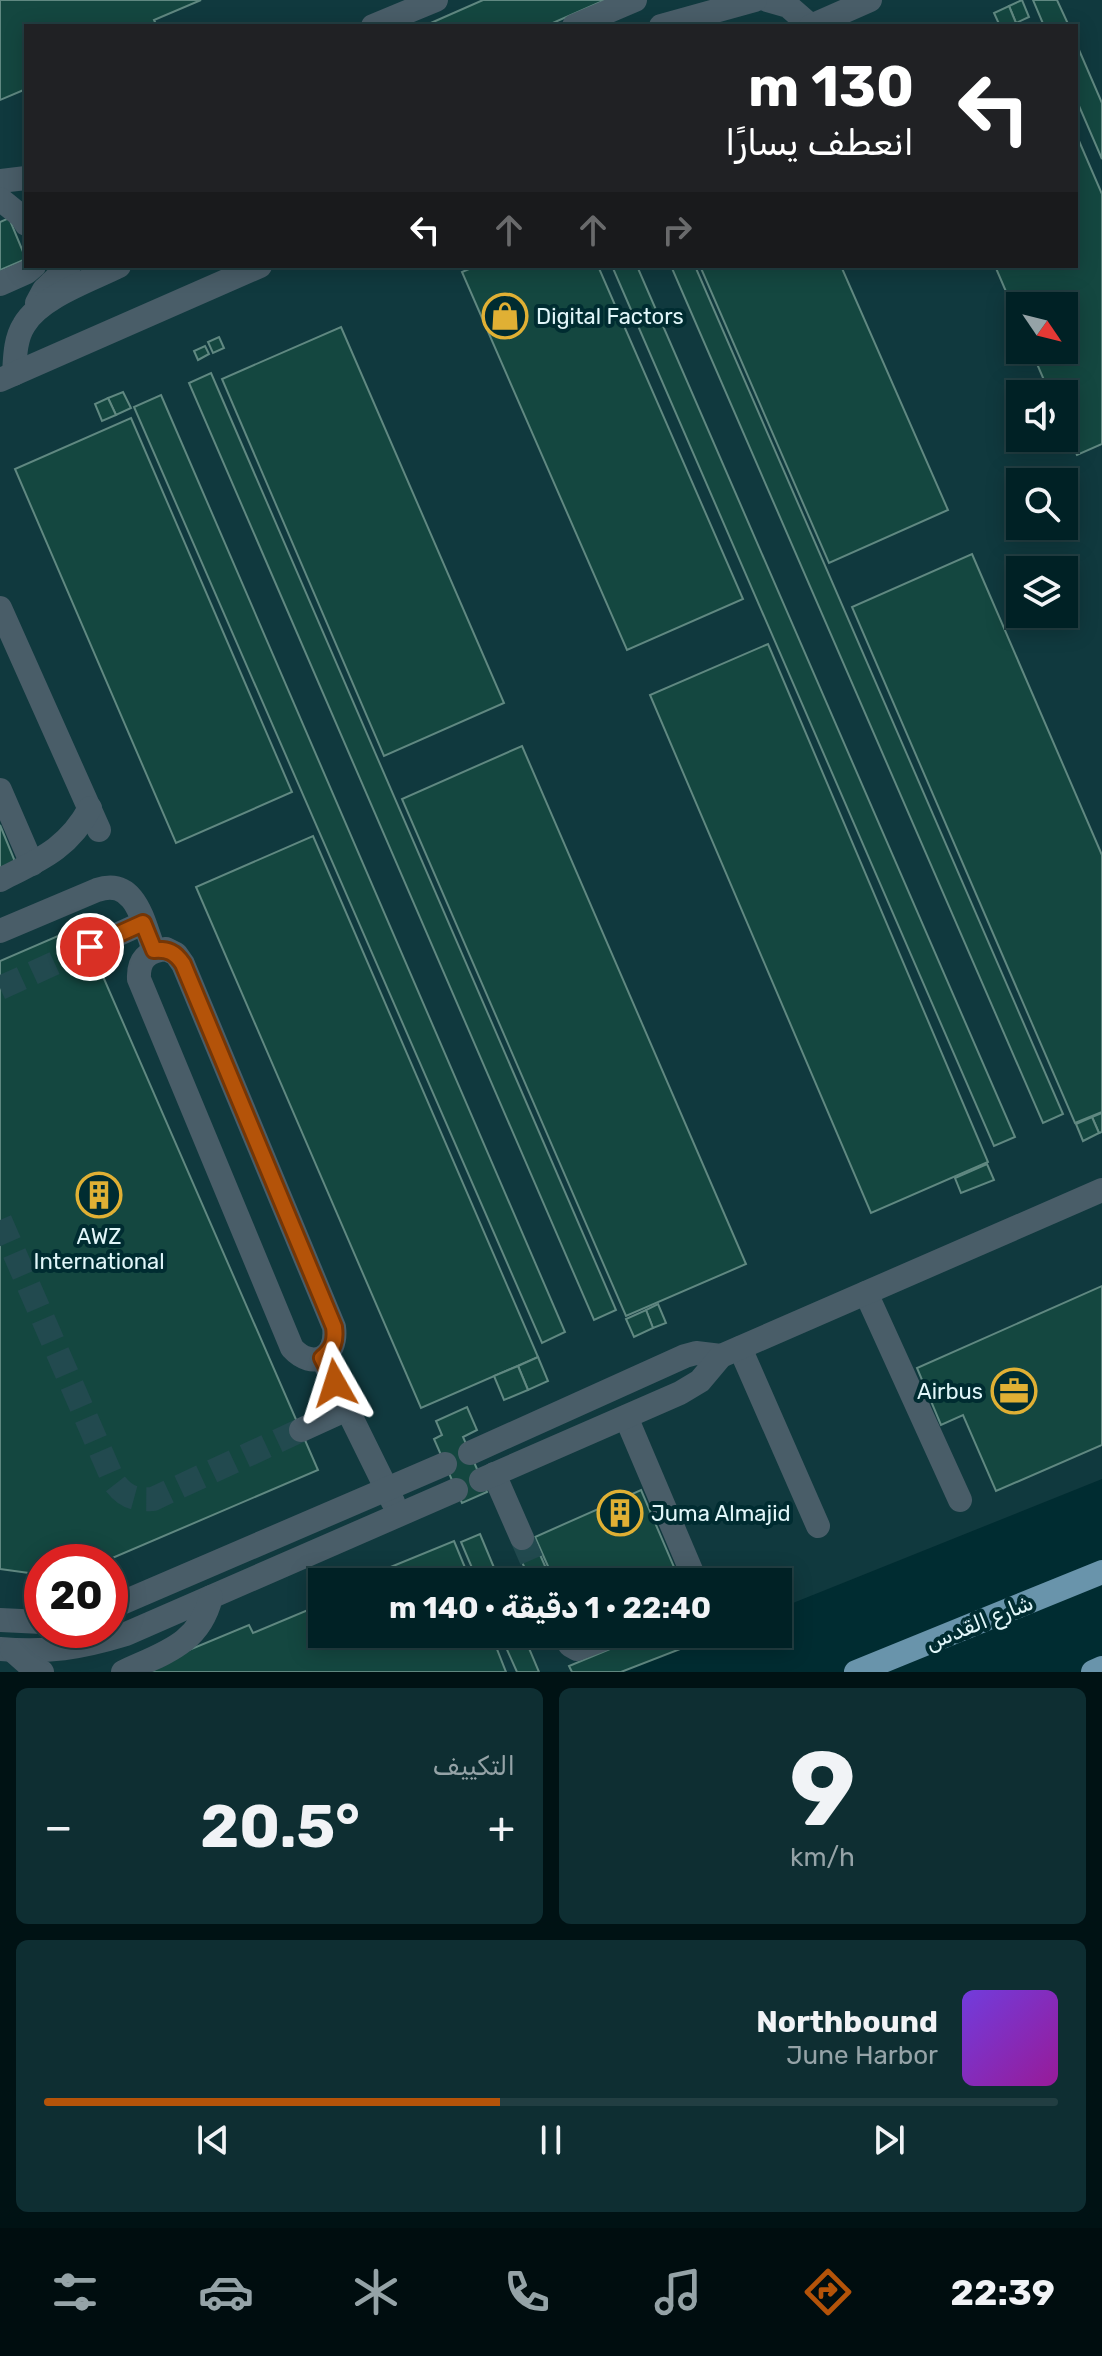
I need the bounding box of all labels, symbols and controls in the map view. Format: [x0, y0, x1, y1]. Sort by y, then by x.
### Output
text: 130 m [748, 54, 914, 120]
icon: left [942, 56, 1046, 160]
text: انعطف يسارًا [725, 121, 914, 164]
icon: left [403, 208, 447, 252]
icon: ahead [487, 208, 531, 252]
icon: ahead [571, 208, 615, 252]
icon: right [655, 208, 699, 252]
shop icon: Digital Factors [481, 292, 529, 340]
north arrow [1006, 292, 1078, 364]
map controls [1006, 292, 1078, 628]
place label: Digital Factors [536, 303, 684, 330]
button: sound [1006, 380, 1078, 452]
button: search [1006, 468, 1078, 540]
button: layers [1006, 556, 1078, 628]
pin [56, 913, 124, 981]
icon: arrive [68, 925, 112, 969]
building icon: AWZ International [75, 1171, 123, 1219]
place label: AWZ International [33, 1223, 165, 1275]
position arrow [293, 1341, 377, 1425]
office icon: Airbus [990, 1367, 1038, 1415]
place label: Airbus [917, 1378, 983, 1405]
building icon: Juma Almajid [596, 1489, 644, 1537]
place label: Juma Almajid [651, 1500, 791, 1527]
speed limit sign: 20 [24, 1544, 128, 1648]
street label: شارع القدس [921, 1589, 1038, 1658]
text: 22:40 · 1 دقيقة · 140 m [389, 1590, 711, 1626]
text: 9 [789, 1728, 856, 1851]
text: التكييف [433, 1751, 515, 1782]
text: 20.5° [200, 1791, 360, 1862]
text: − [44, 1801, 73, 1853]
text: + [488, 1801, 515, 1853]
text: km/h [790, 1842, 855, 1873]
text: Northbound [756, 2004, 938, 2040]
text: June Harbor [786, 2040, 938, 2071]
icon: previous [191, 2118, 235, 2162]
icon: pause [529, 2118, 573, 2162]
icon: next [867, 2118, 911, 2162]
icon: filters [47, 2264, 103, 2320]
icon: car [198, 2264, 254, 2320]
icon: climate [348, 2264, 404, 2320]
icon: phone [499, 2264, 555, 2320]
icon: music [650, 2264, 706, 2320]
icon: directions [800, 2264, 856, 2320]
text: 22:39 [951, 2271, 1055, 2314]

